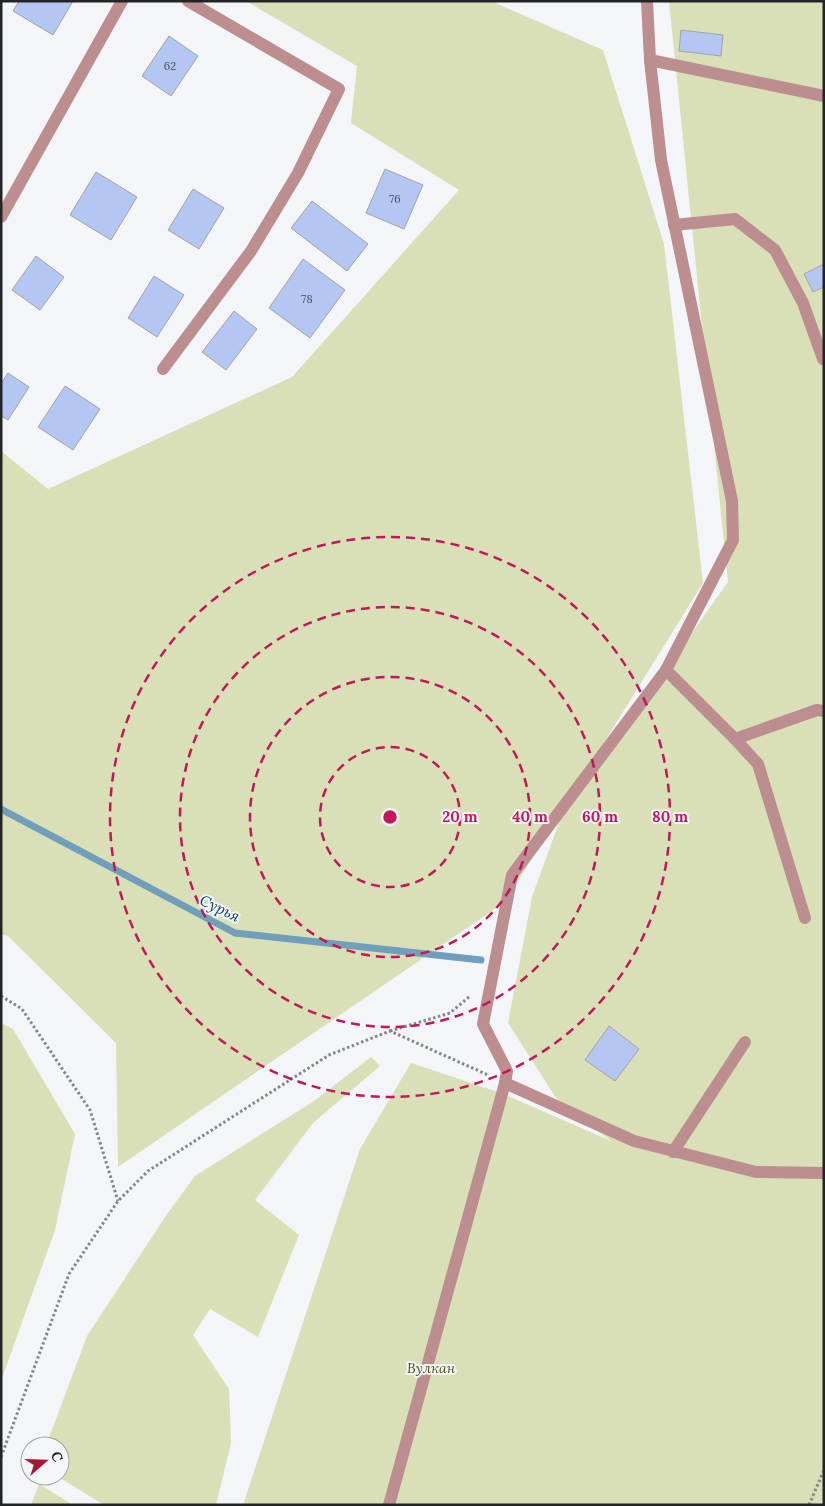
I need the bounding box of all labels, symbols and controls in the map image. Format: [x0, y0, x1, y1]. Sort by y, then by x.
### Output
house number: 62 [164, 59, 176, 73]
house number: 76 [389, 192, 401, 206]
house number: 78 [301, 292, 313, 306]
text: 20 m [442, 807, 478, 826]
text: 40 m [512, 807, 548, 826]
text: 60 m [582, 807, 618, 826]
text: 80 m [652, 807, 688, 826]
centre of rings [381, 808, 399, 826]
water label: Сурья [197, 890, 244, 926]
park label: Вулкан [407, 1359, 456, 1377]
north arrow [20, 1436, 70, 1486]
text: С [47, 1449, 67, 1464]

